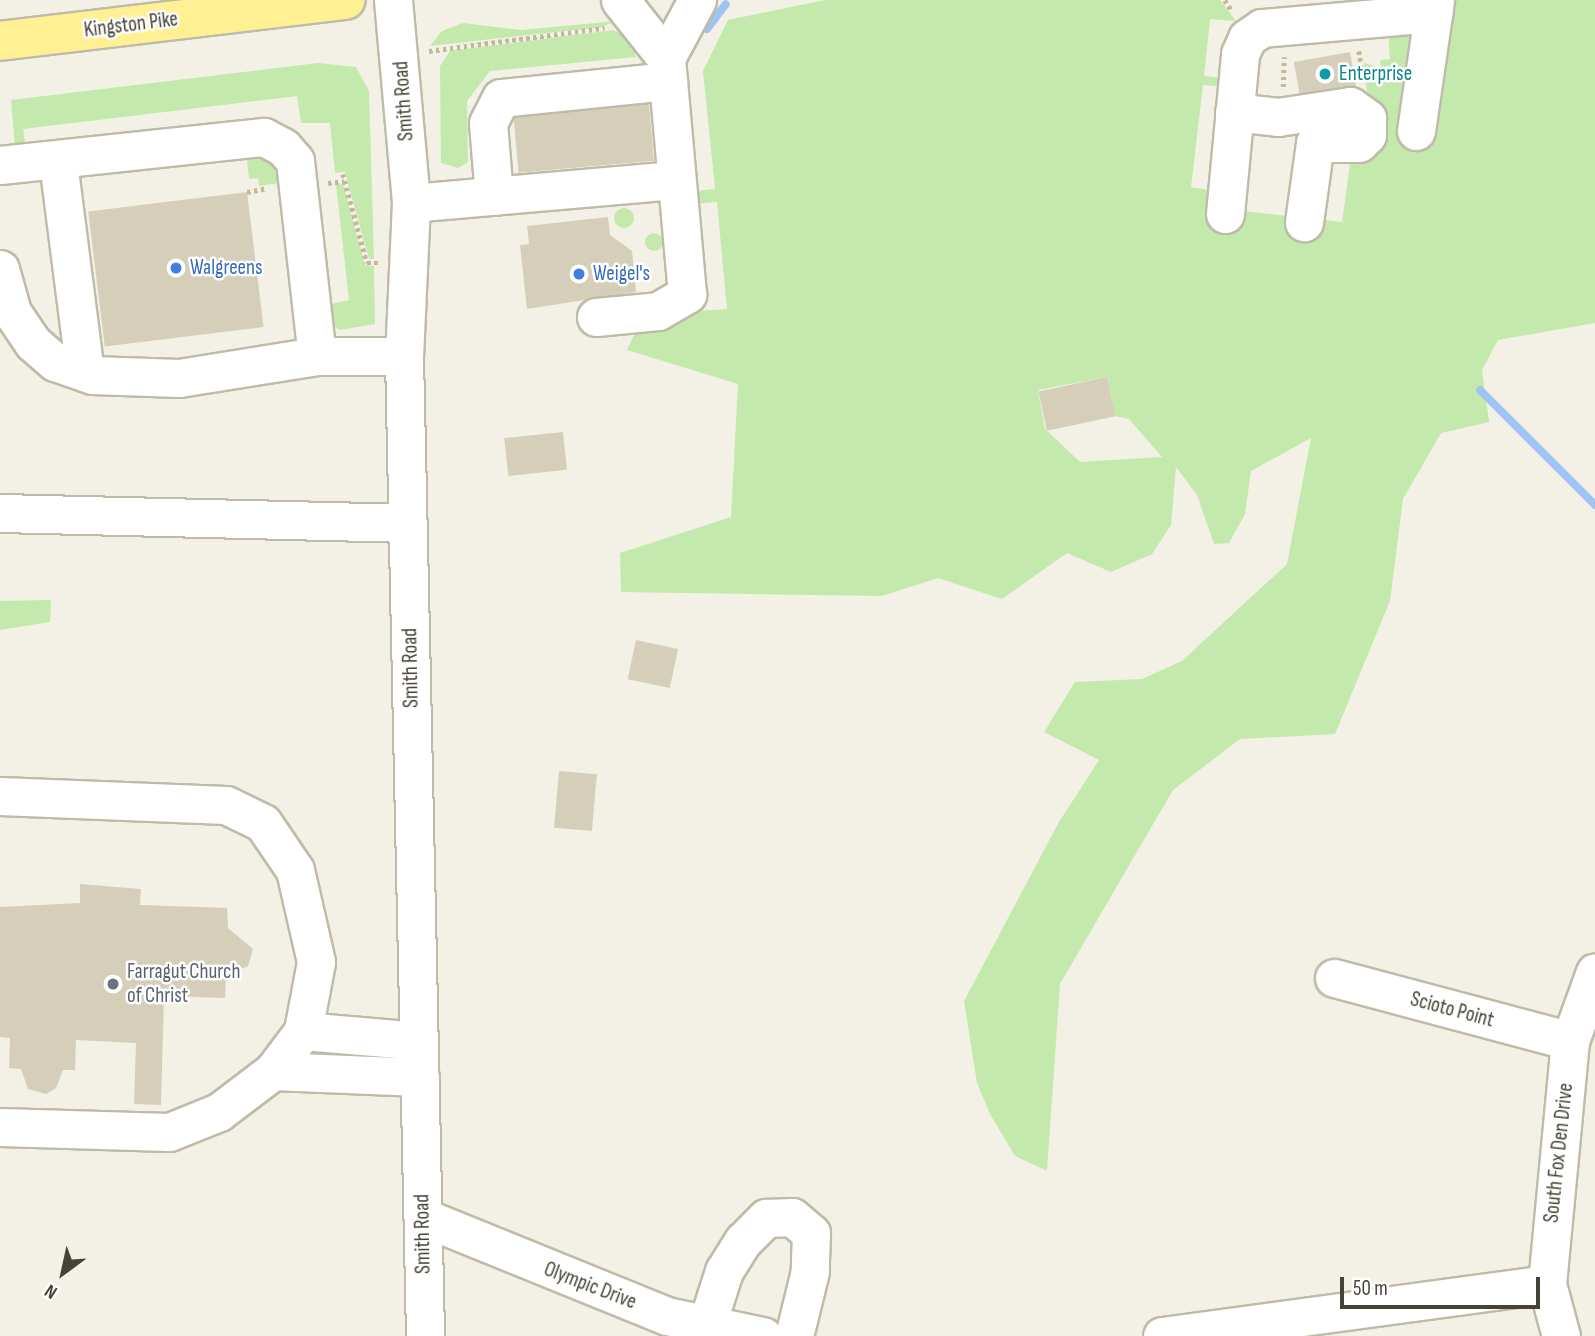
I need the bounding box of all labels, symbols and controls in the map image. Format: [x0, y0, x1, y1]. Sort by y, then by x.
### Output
street label: Kingston Pike [83, 7, 179, 43]
street label: Smith Road [389, 60, 419, 142]
place label: Enterprise [1339, 61, 1412, 87]
marker: Enterprise [1317, 66, 1333, 82]
place label: Walgreens [190, 255, 263, 281]
marker: Walgreens [168, 260, 184, 276]
place label: Weigel's [593, 261, 650, 287]
marker: Weigel's [571, 266, 587, 282]
street label: Smith Road [398, 628, 424, 708]
place label: Farragut Church of Christ [127, 959, 240, 1009]
marker: Farragut Church of Christ [105, 976, 121, 992]
street label: Scioto Point [1408, 987, 1496, 1033]
street label: South Fox Den Drive [1539, 1082, 1579, 1224]
street label: Smith Road [410, 1194, 436, 1274]
north arrow [28, 1238, 98, 1308]
street label: Olympic Drive [540, 1257, 640, 1315]
scale bar [1343, 1262, 1542, 1306]
text: 50 m [1353, 1276, 1388, 1301]
text: N [41, 1279, 62, 1303]

